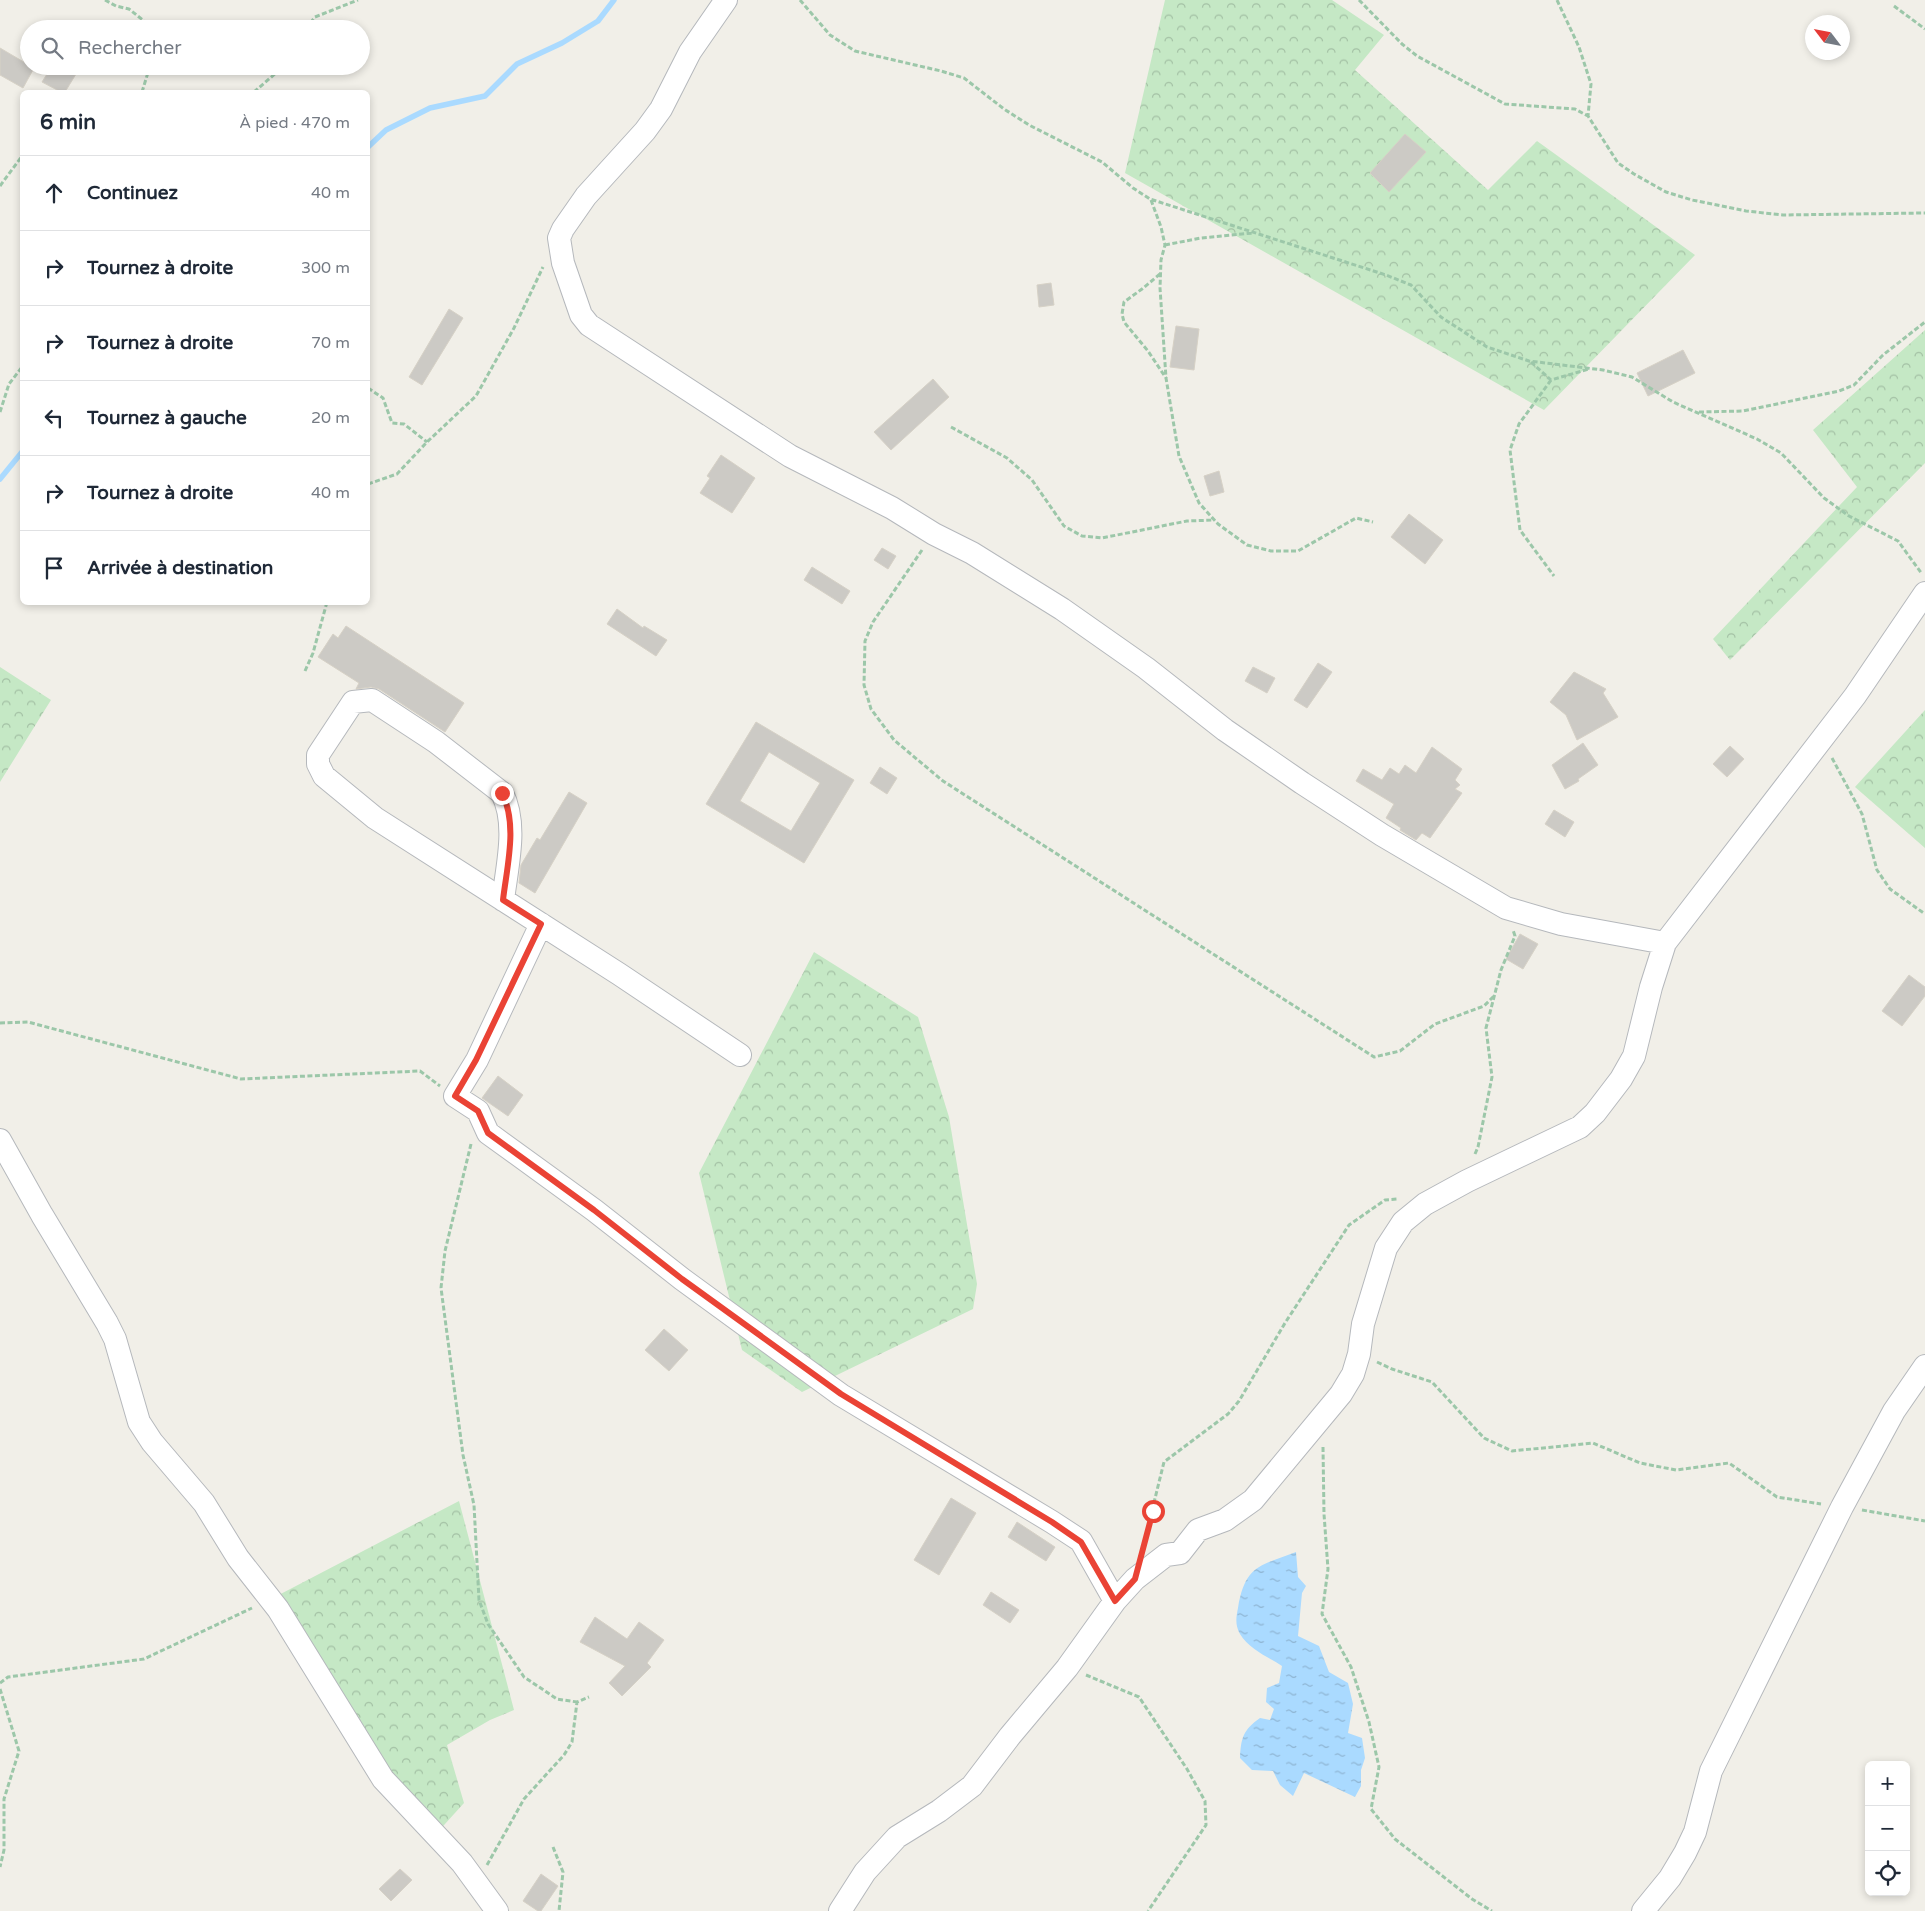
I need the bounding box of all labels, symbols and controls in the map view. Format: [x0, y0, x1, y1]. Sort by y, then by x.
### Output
north arrow [1805, 15, 1850, 60]
search box [20, 20, 370, 75]
icon: search [38, 34, 66, 62]
text: Rechercher [78, 37, 181, 59]
text: 6 min [40, 110, 96, 135]
text: À pied · 470 m [239, 113, 350, 133]
icon: ahead [40, 179, 68, 207]
text: Continuez [87, 182, 178, 204]
text: 40 m [311, 183, 350, 203]
icon: right [40, 254, 68, 282]
text: Tournez à droite [87, 257, 233, 279]
text: 300 m [301, 258, 350, 278]
icon: right [40, 329, 68, 357]
text: Tournez à droite [87, 332, 233, 354]
text: 70 m [311, 333, 350, 353]
icon: left [40, 404, 68, 432]
text: Tournez à gauche [87, 407, 247, 429]
text: 20 m [311, 408, 350, 428]
icon: right [40, 479, 68, 507]
text: Tournez à droite [87, 482, 233, 504]
text: 40 m [311, 483, 350, 503]
icon: arrive [40, 554, 68, 582]
text: Arrivée à destination [87, 557, 273, 579]
route end [491, 782, 514, 805]
route start [1142, 1500, 1165, 1523]
map controls [1865, 1761, 1910, 1896]
button: + [1865, 1761, 1910, 1806]
button: − [1865, 1806, 1910, 1851]
button: locate [1865, 1851, 1910, 1896]

